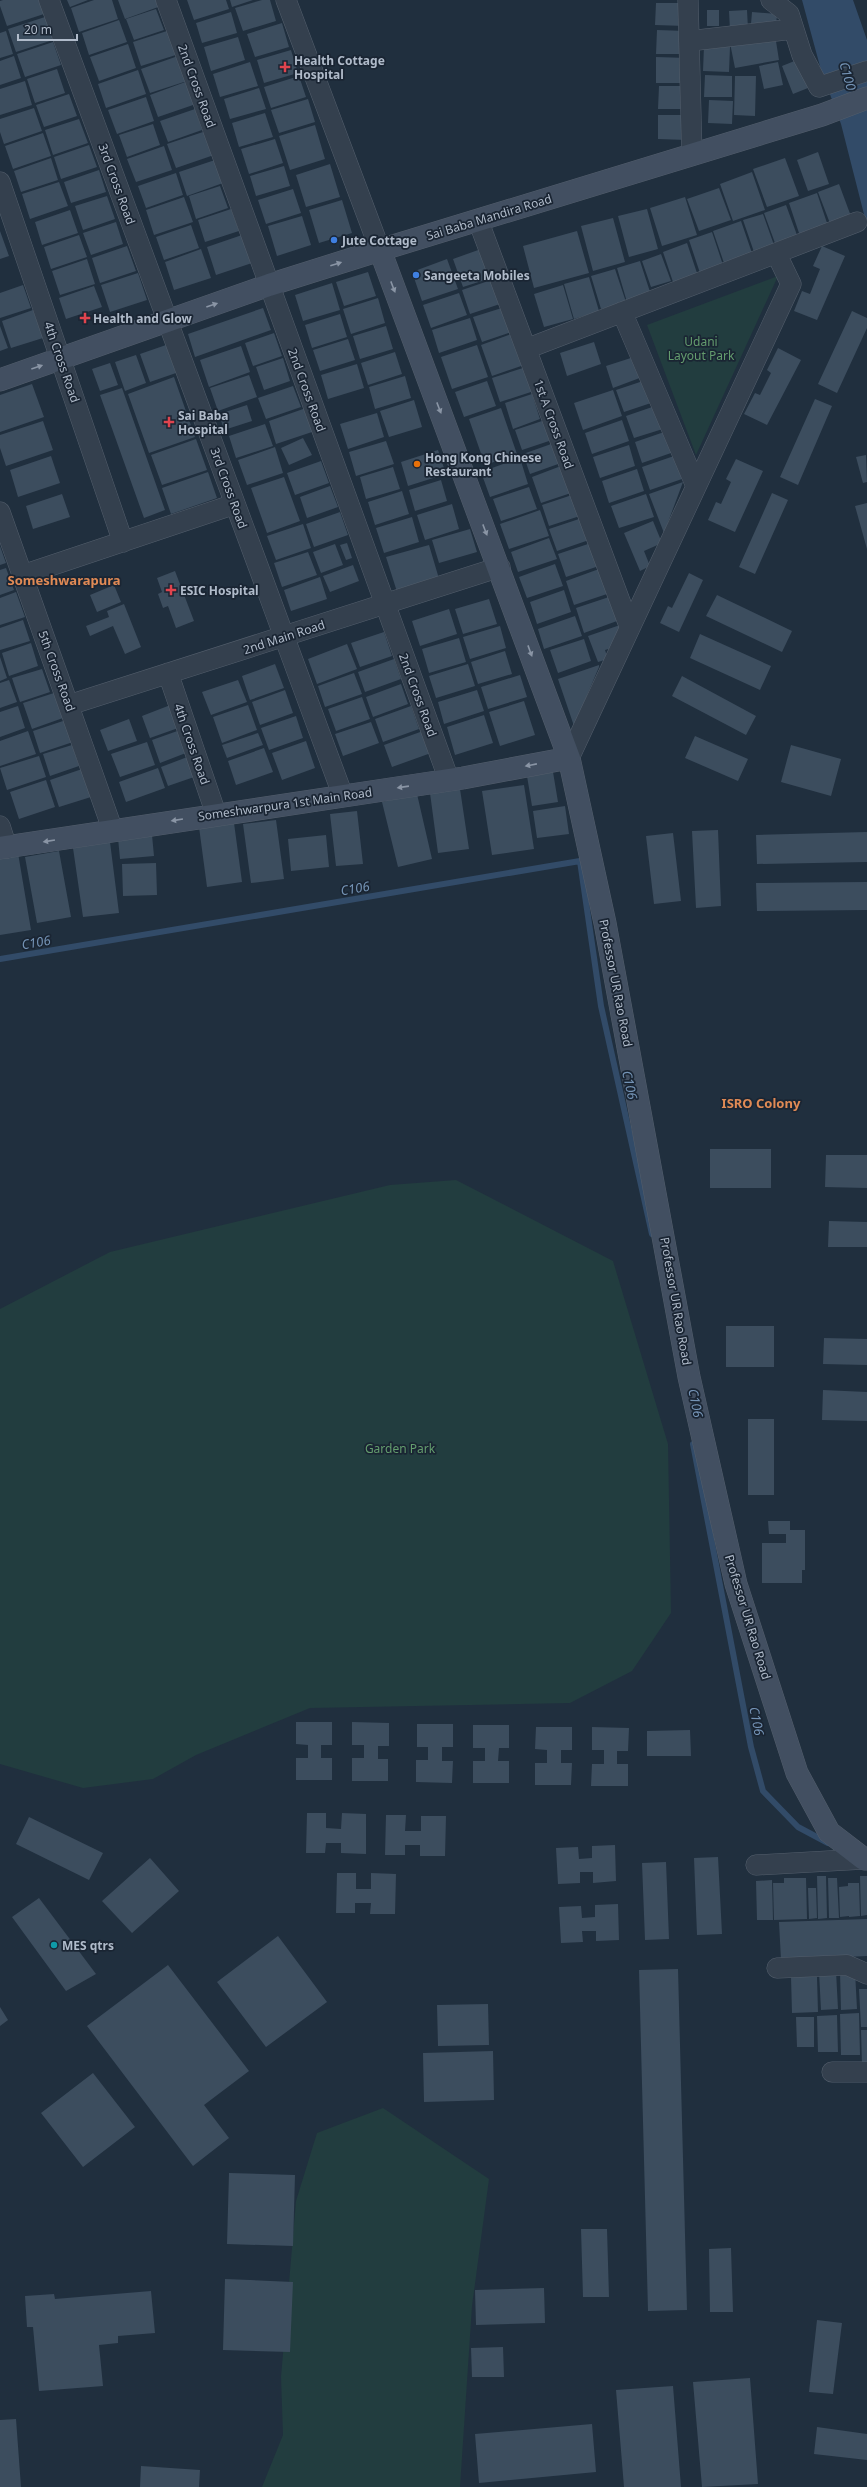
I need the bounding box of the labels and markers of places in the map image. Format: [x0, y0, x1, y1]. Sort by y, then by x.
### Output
place label: Health Cottage Hospital [294, 52, 385, 83]
marker: Health Cottage Hospital [279, 61, 291, 73]
place label: Jute Cottage [341, 232, 417, 249]
marker: Jute Cottage [329, 235, 339, 245]
place label: Sangeeta Mobiles [424, 267, 530, 284]
marker: Sangeeta Mobiles [411, 270, 421, 280]
place label: Health and Glow [93, 310, 192, 327]
marker: Health and Glow [80, 313, 90, 323]
place label: Sai Baba Hospital [178, 407, 228, 438]
marker: Sai Baba Hospital [163, 416, 175, 428]
place label: Hong Kong Chinese Restaurant [425, 449, 541, 480]
marker: Hong Kong Chinese Restaurant [412, 459, 422, 469]
place label: ESIC Hospital [180, 582, 259, 599]
marker: ESIC Hospital [165, 584, 177, 596]
place label: MES qtrs [62, 1937, 114, 1954]
marker: MES qtrs [49, 1940, 59, 1950]

